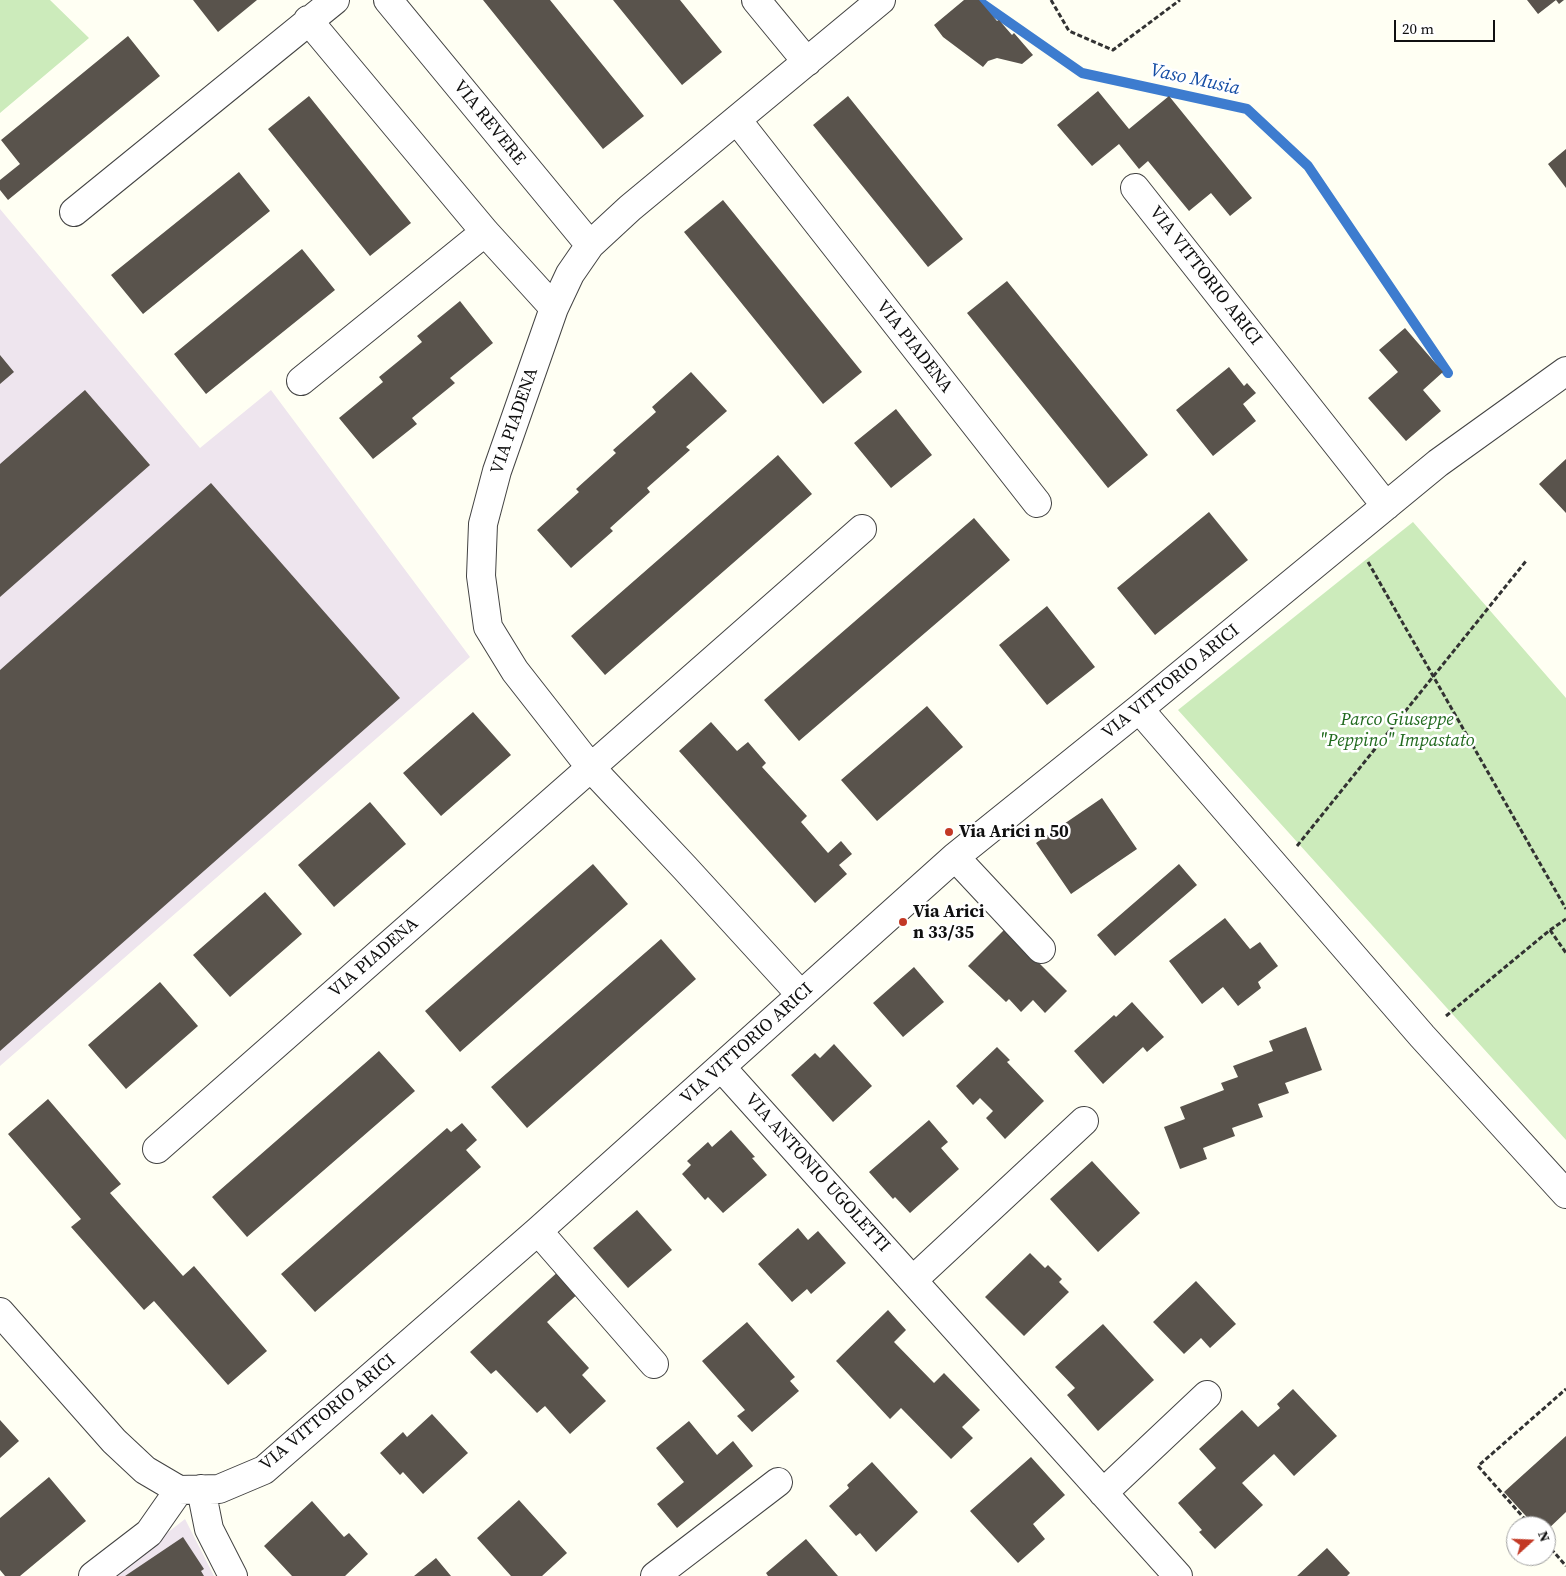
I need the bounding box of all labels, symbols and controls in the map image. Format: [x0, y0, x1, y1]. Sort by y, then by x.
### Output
scale bar [1396, 10, 1497, 42]
text: 20 m [1402, 18, 1434, 39]
water label: Vaso Musia [1148, 59, 1242, 101]
street label: VIA REVERE [448, 76, 530, 170]
street label: VIA VITTORIO ARICI [1144, 202, 1266, 350]
street label: VIA PIADENA [871, 296, 957, 398]
street label: VIA PIADENA [487, 365, 543, 477]
street label: VIA VITTORIO ARICI [1098, 620, 1244, 744]
park label: Parco Giuseppe "Peppino" Impastato [1320, 709, 1474, 752]
place label: Via Arici n 50 [959, 821, 1069, 843]
marker: Via Arici n 50 [943, 826, 955, 838]
place label: Via Arici n 33/35 [913, 901, 984, 944]
street label: VIA PIADENA [325, 913, 423, 1003]
marker: Via Arici n 33/35 [897, 916, 909, 928]
street label: VIA VITTORIO ARICI [676, 979, 818, 1109]
street label: VIA ANTONIO UGOLETTI [740, 1089, 894, 1257]
street label: VIA VITTORIO ARICI [256, 1350, 400, 1476]
north arrow [1506, 1516, 1556, 1566]
text: N [1533, 1528, 1555, 1544]

